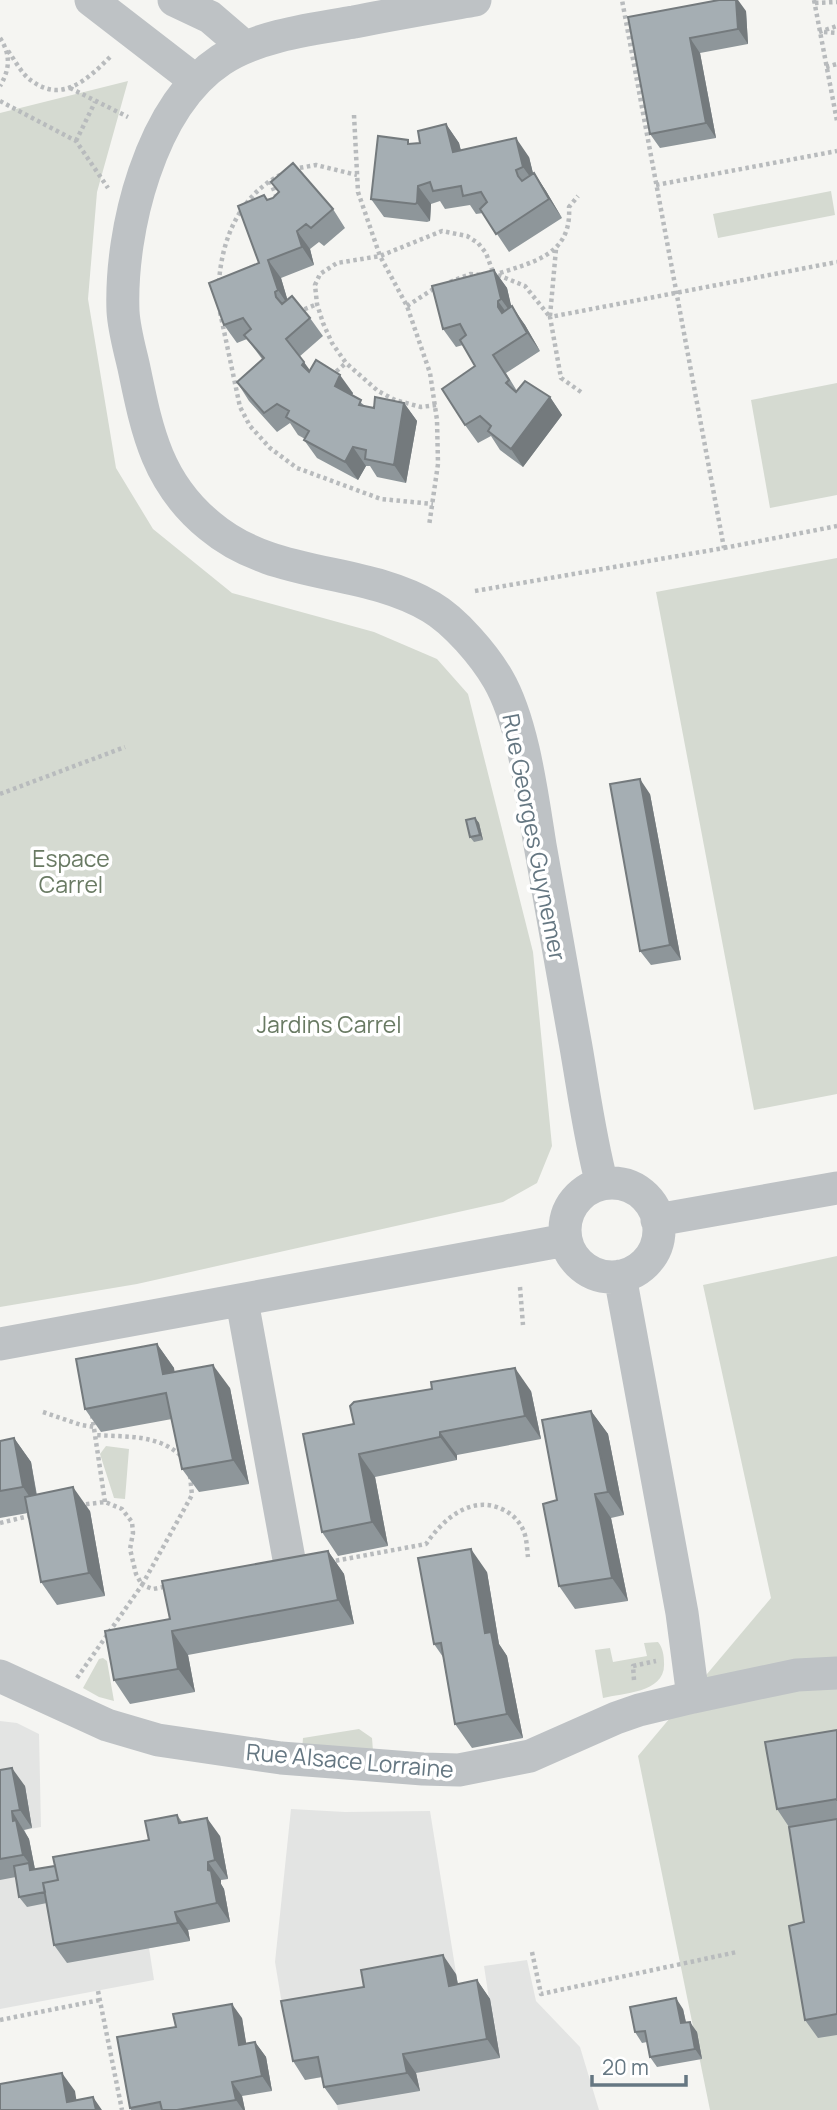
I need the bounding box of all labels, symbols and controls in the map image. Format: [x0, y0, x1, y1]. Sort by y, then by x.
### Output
street label: Rue Georges Guynemer [495, 711, 575, 963]
park label: Espace Carrel [32, 842, 110, 900]
park label: Jardins Carrel [256, 1008, 402, 1040]
street label: Rue Alsace Lorraine [245, 1735, 455, 1785]
scale bar [592, 2044, 686, 2088]
text: 20 m [602, 2053, 649, 2081]

